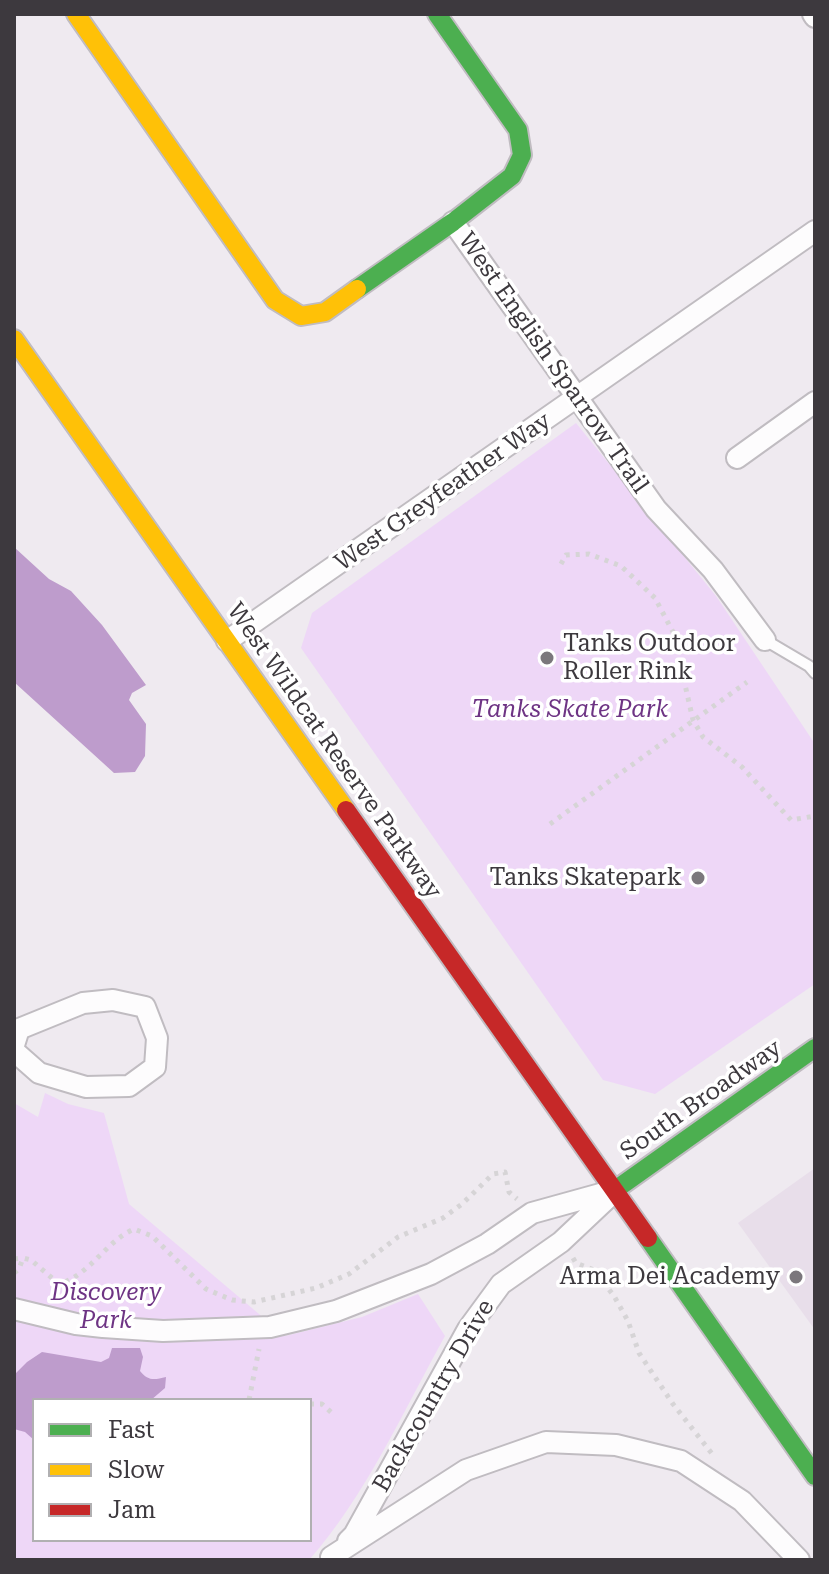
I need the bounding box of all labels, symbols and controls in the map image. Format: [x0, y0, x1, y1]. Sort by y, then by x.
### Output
street label: West English Sparrow Trail [452, 227, 654, 499]
street label: West Greyfeather Way [329, 406, 557, 578]
street label: West Wildcat Reserve Parkway [221, 598, 447, 904]
place label: Tanks Outdoor Roller Rink [563, 630, 736, 686]
marker: Tanks Outdoor Roller Rink [538, 649, 556, 667]
park label: Tanks Skate Park [472, 696, 668, 724]
place label: Tanks Skatepark [489, 864, 682, 892]
marker: Tanks Skatepark [689, 869, 707, 887]
street label: South Broadway [615, 1034, 787, 1166]
place label: Arma Dei Academy [559, 1263, 780, 1291]
marker: Arma Dei Academy [787, 1268, 805, 1286]
park label: Discovery Park [51, 1279, 161, 1335]
street label: Backcountry Drive [367, 1295, 501, 1497]
legend [32, 1398, 312, 1542]
text: Fast [108, 1416, 155, 1444]
text: Slow [108, 1456, 164, 1484]
text: Jam [108, 1496, 156, 1524]

